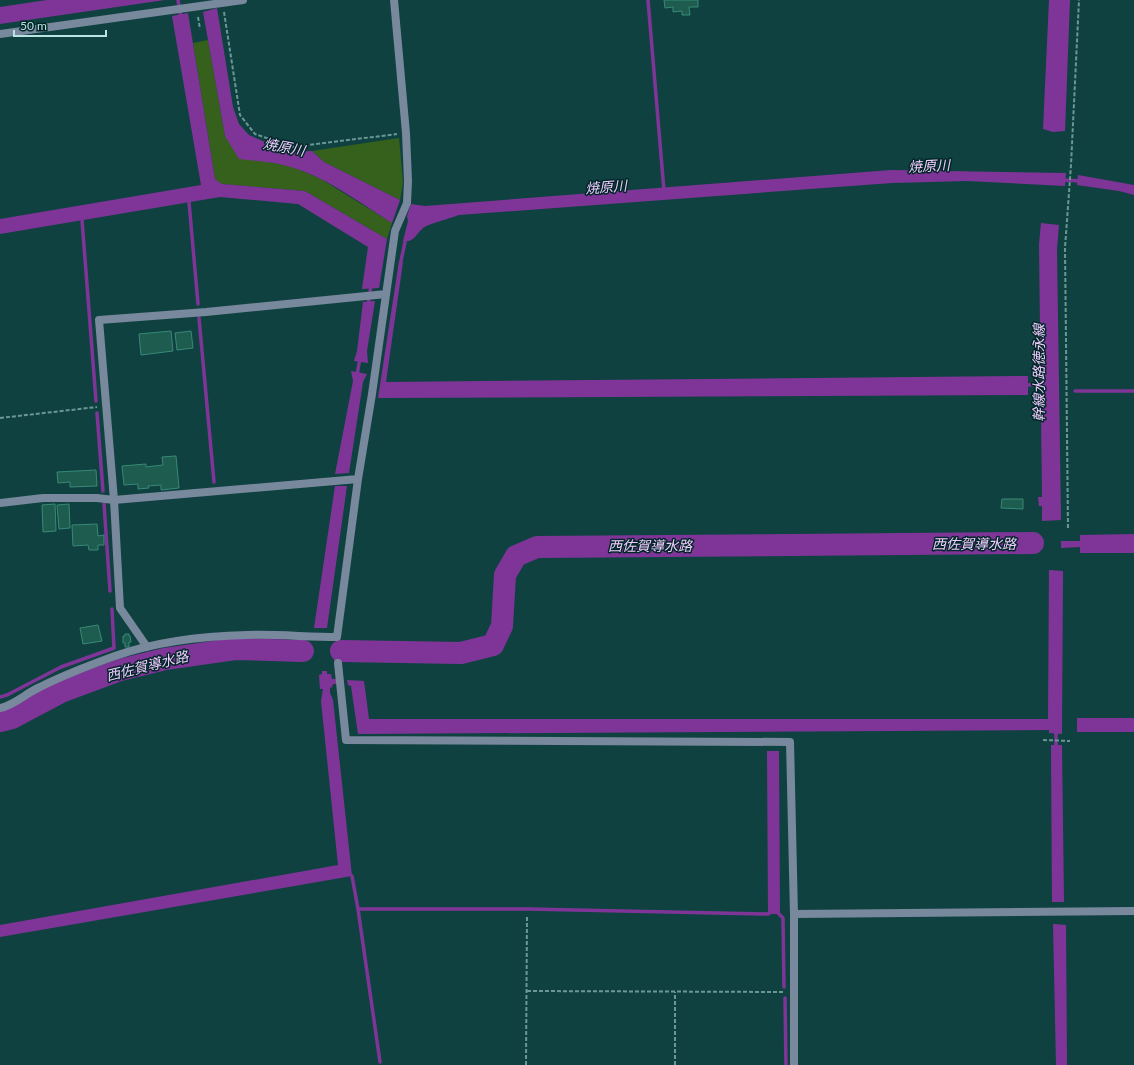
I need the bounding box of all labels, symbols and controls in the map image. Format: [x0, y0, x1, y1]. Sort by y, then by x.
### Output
scale bar [14, 12, 106, 38]
text: 50 m [20, 18, 47, 33]
water label: 焼原川 [262, 134, 308, 159]
water label: 焼原川 [908, 156, 952, 175]
water label: 焼原川 [584, 176, 630, 196]
water label: 幹線水路徳永線 [1030, 322, 1047, 422]
water label: 西佐賀導水路 [932, 535, 1017, 552]
water label: 西佐賀導水路 [608, 537, 693, 554]
water label: 西佐賀導水路 [104, 647, 191, 684]

